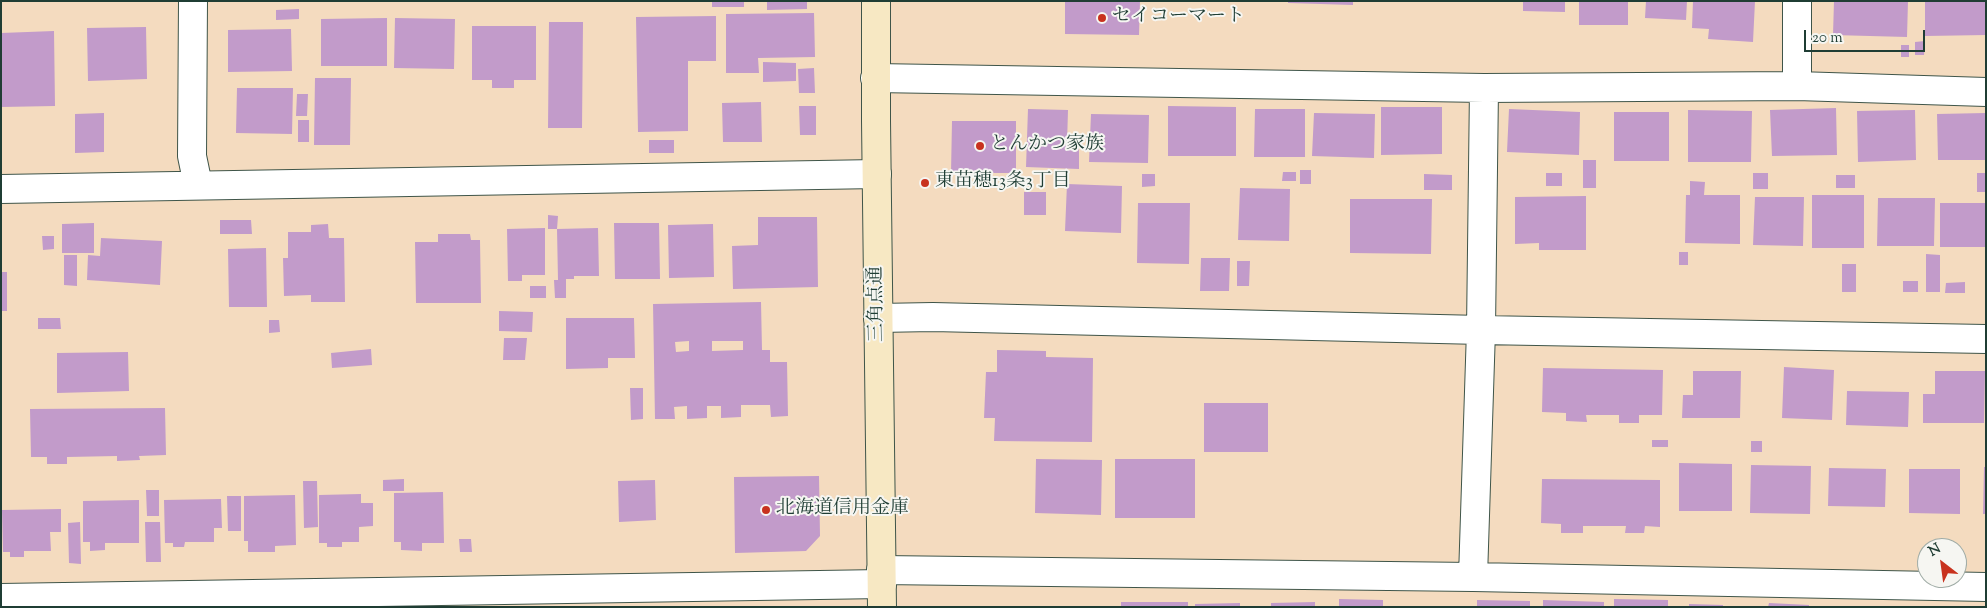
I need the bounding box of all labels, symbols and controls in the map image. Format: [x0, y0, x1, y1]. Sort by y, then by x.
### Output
place label: セイコーマート [1112, 7, 1245, 29]
marker: セイコーマート [1096, 12, 1108, 24]
scale bar [1807, 20, 1928, 52]
text: 20 m [1812, 28, 1843, 49]
place label: とんかつ家族 [990, 135, 1104, 157]
marker: とんかつ家族 [974, 140, 986, 152]
place label: 東苗穂13条3丁目 [935, 172, 1071, 194]
marker: 東苗穂13条3丁目 [919, 177, 931, 189]
street label: 三角点通 [866, 266, 890, 342]
place label: 北海道信用金庫 [776, 499, 909, 521]
marker: 北海道信用金庫 [760, 504, 772, 516]
north arrow [1917, 538, 1967, 588]
text: N [1925, 539, 1945, 562]

